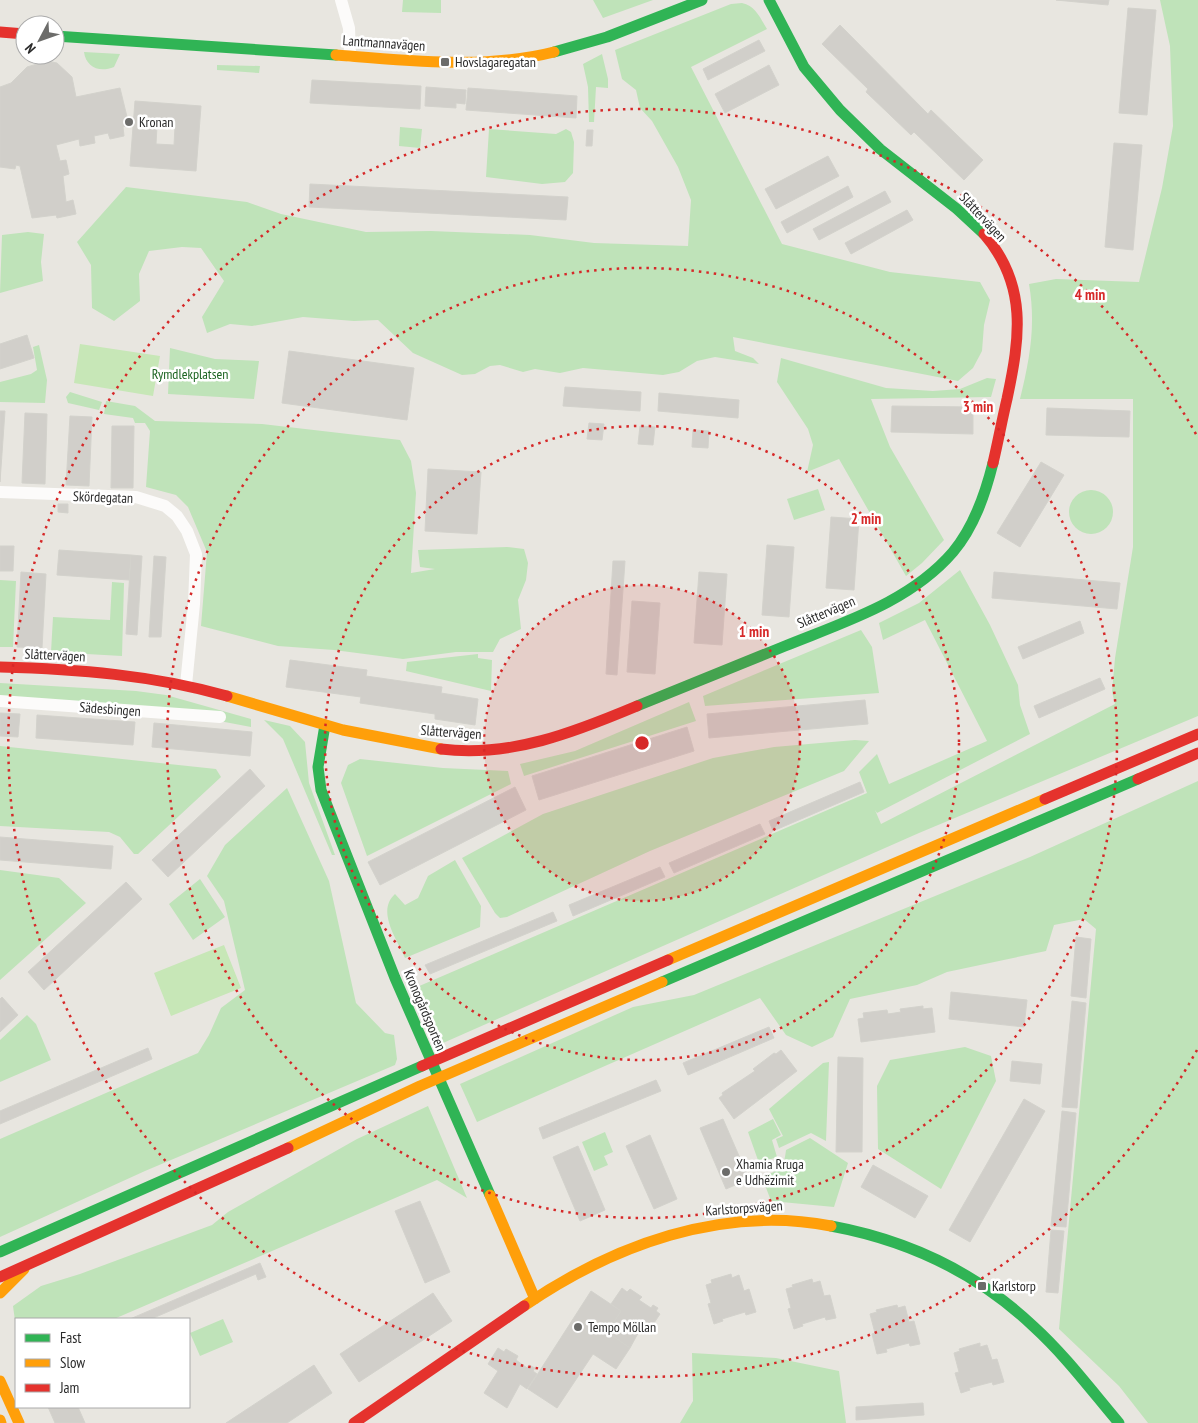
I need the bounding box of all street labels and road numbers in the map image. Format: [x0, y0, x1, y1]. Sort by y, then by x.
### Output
street label: Lantmannavägen [342, 31, 426, 55]
street label: Slåttervägen [956, 189, 1010, 245]
street label: Skördegatan [73, 487, 133, 507]
street label: Slåttervägen [794, 592, 858, 632]
street label: Slåttervägen [24, 644, 86, 666]
street label: Sädesbingen [79, 698, 141, 720]
street label: Slåttervägen [420, 721, 482, 743]
street label: Kronogårdsporten [400, 966, 450, 1054]
street label: Karlstorpsvägen [705, 1196, 783, 1220]

